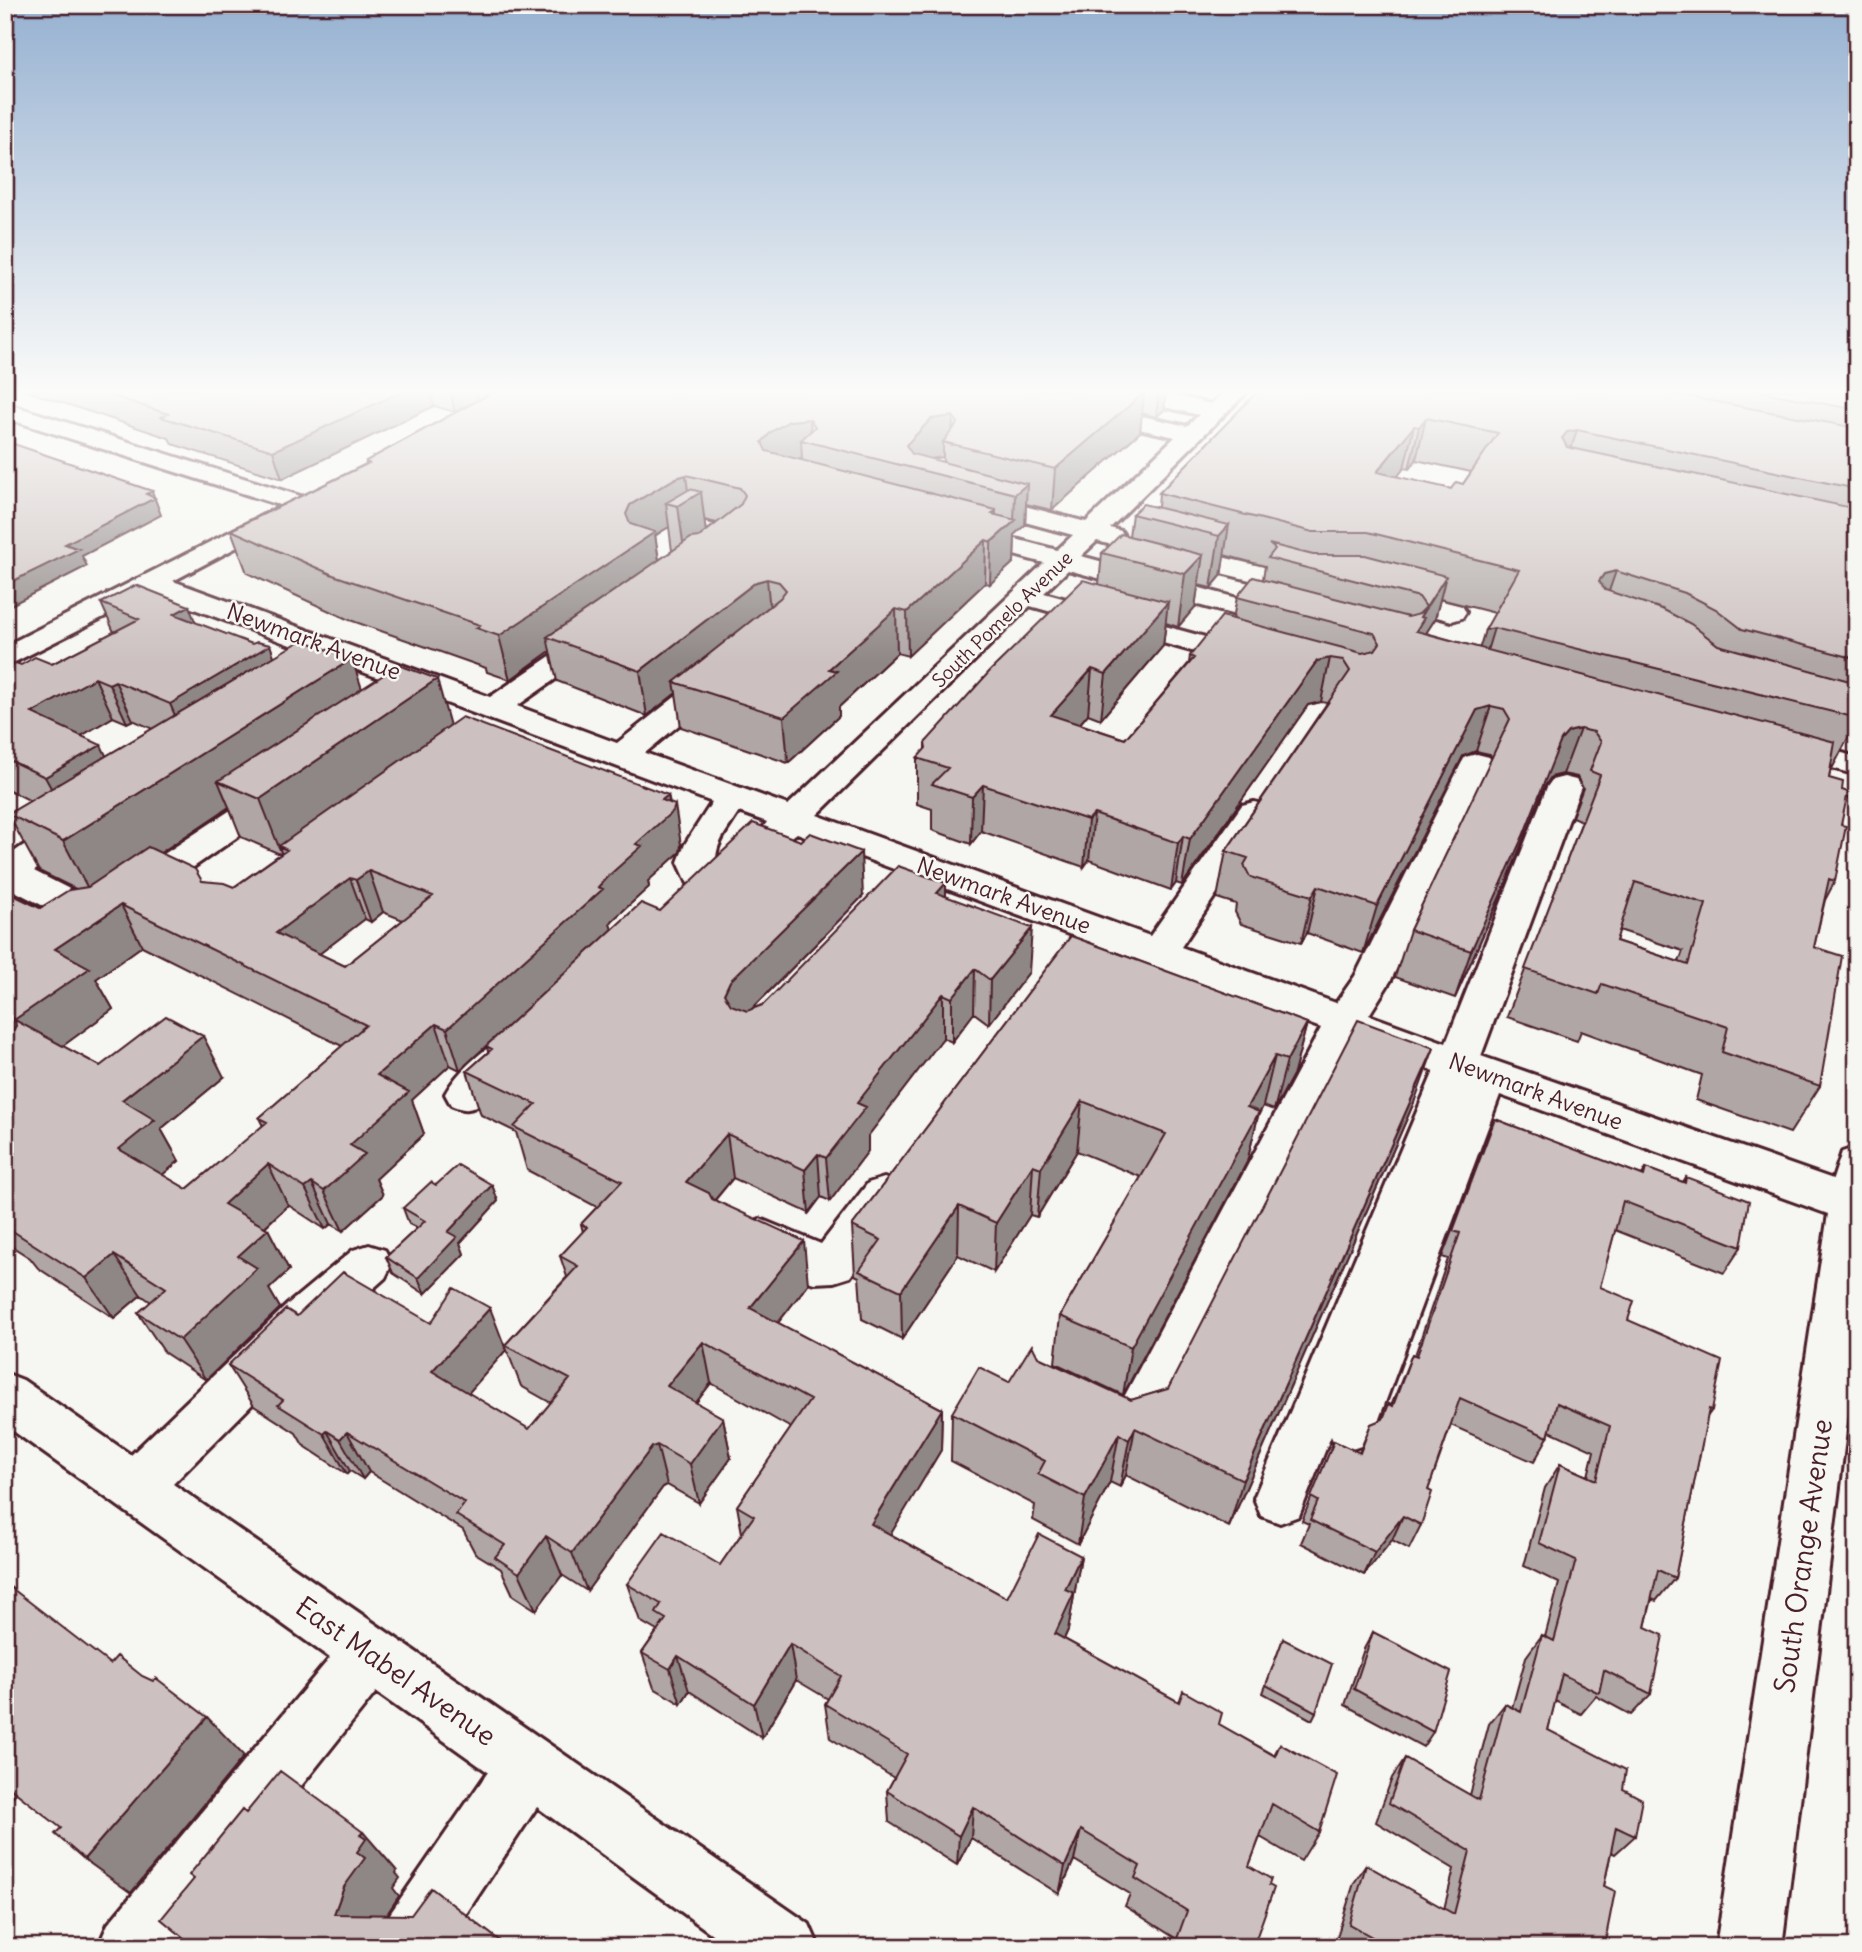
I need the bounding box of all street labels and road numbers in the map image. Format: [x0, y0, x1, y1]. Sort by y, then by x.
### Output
street label: South Pomelo Avenue [927, 546, 1077, 692]
street label: Newmark Avenue [223, 596, 405, 686]
street label: Newmark Avenue [913, 850, 1095, 940]
street label: Newmark Avenue [1445, 1046, 1627, 1136]
street label: South Orange Avenue [1766, 1417, 1840, 1695]
street label: East Mabel Avenue [289, 1588, 503, 1754]

